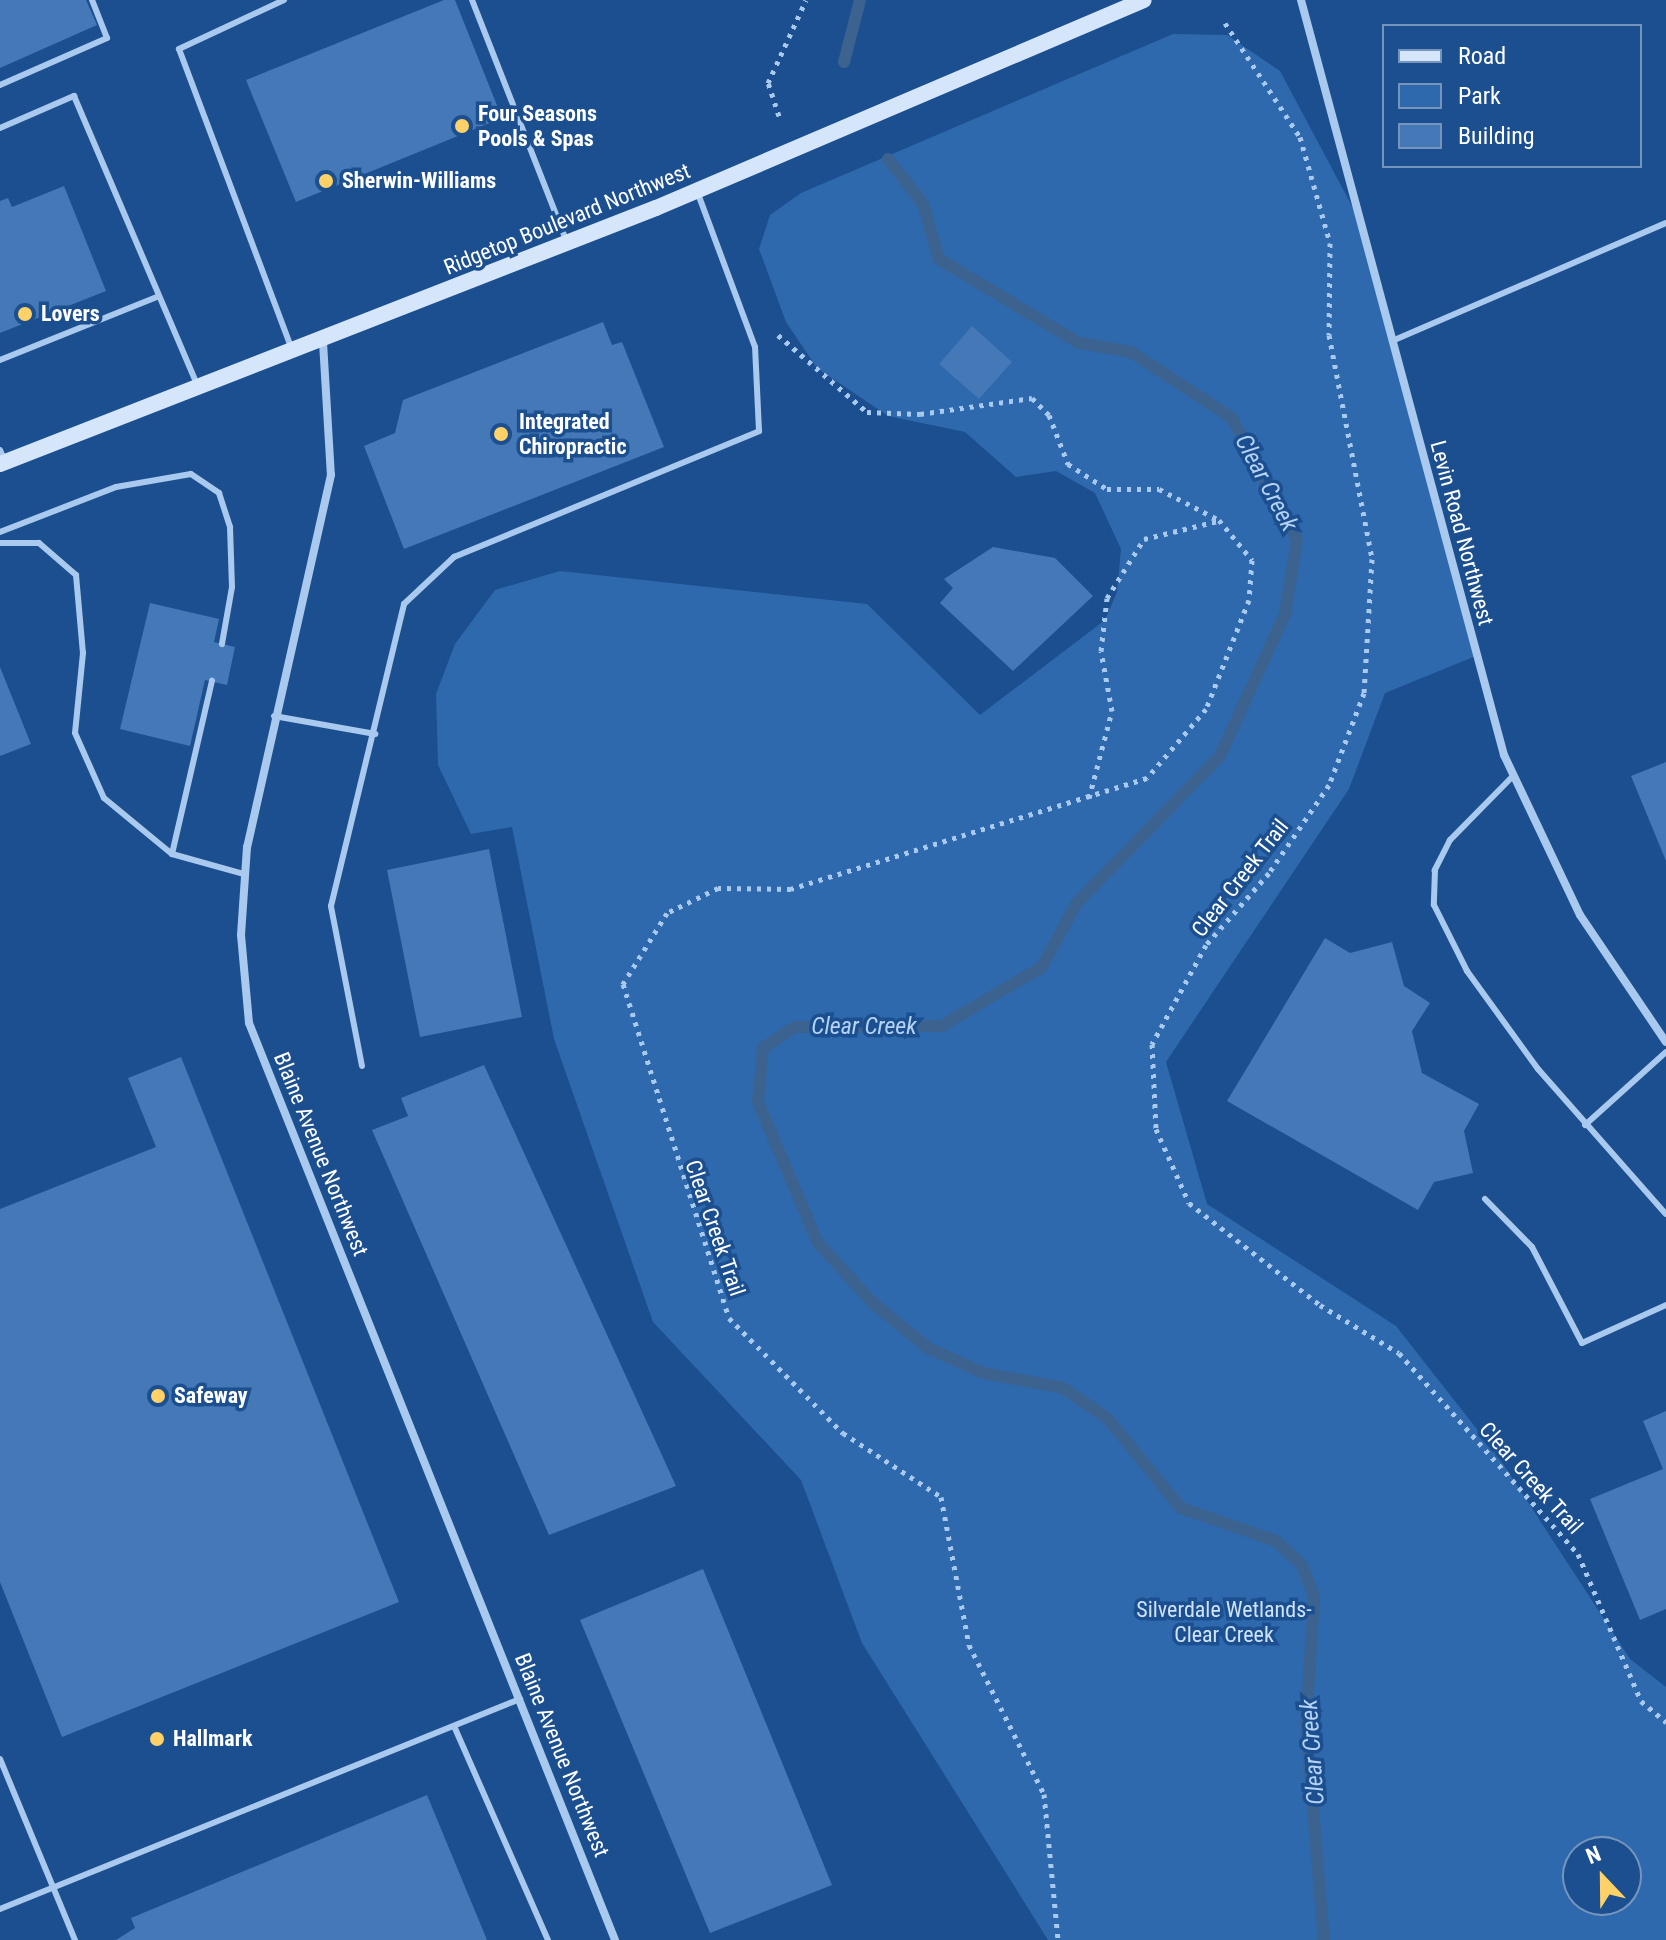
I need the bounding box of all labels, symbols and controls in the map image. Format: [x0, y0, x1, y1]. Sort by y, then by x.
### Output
legend [1382, 24, 1642, 168]
text: Road [1458, 42, 1506, 70]
text: Park [1458, 82, 1501, 110]
place label: Four Seasons Pools & Spas [478, 100, 597, 152]
marker: Four Seasons Pools & Spas [453, 117, 471, 135]
text: Building [1458, 122, 1535, 150]
street label: Ridgetop Boulevard Northwest [440, 157, 694, 281]
place label: Sherwin-Williams [342, 168, 496, 194]
marker: Sherwin-Williams [317, 172, 335, 190]
place label: Lovers [41, 301, 100, 327]
marker: Lovers [16, 305, 34, 323]
place label: Integrated Chiropractic [519, 408, 626, 460]
marker: Integrated Chiropractic [490, 423, 512, 445]
water label: Clear Creek [1229, 430, 1303, 536]
street label: Levin Road Northwest [1425, 438, 1499, 628]
street label: Clear Creek Trail [1186, 814, 1294, 942]
water label: Clear Creek [811, 1013, 917, 1041]
street label: Blaine Avenue Northwest [268, 1048, 374, 1260]
street label: Clear Creek Trail [679, 1156, 751, 1300]
place label: Safeway [174, 1383, 248, 1409]
marker: Safeway [149, 1387, 167, 1405]
street label: Clear Creek Trail [1474, 1416, 1588, 1540]
park label: Silverdale Wetlands- Clear Creek [1136, 1596, 1312, 1648]
street label: Blaine Avenue Northwest [509, 1649, 615, 1861]
water label: Clear Creek [1295, 1698, 1331, 1806]
place label: Hallmark [173, 1726, 252, 1752]
marker: Hallmark [148, 1730, 166, 1748]
north arrow [1562, 1836, 1642, 1916]
text: N [1583, 1841, 1604, 1869]

